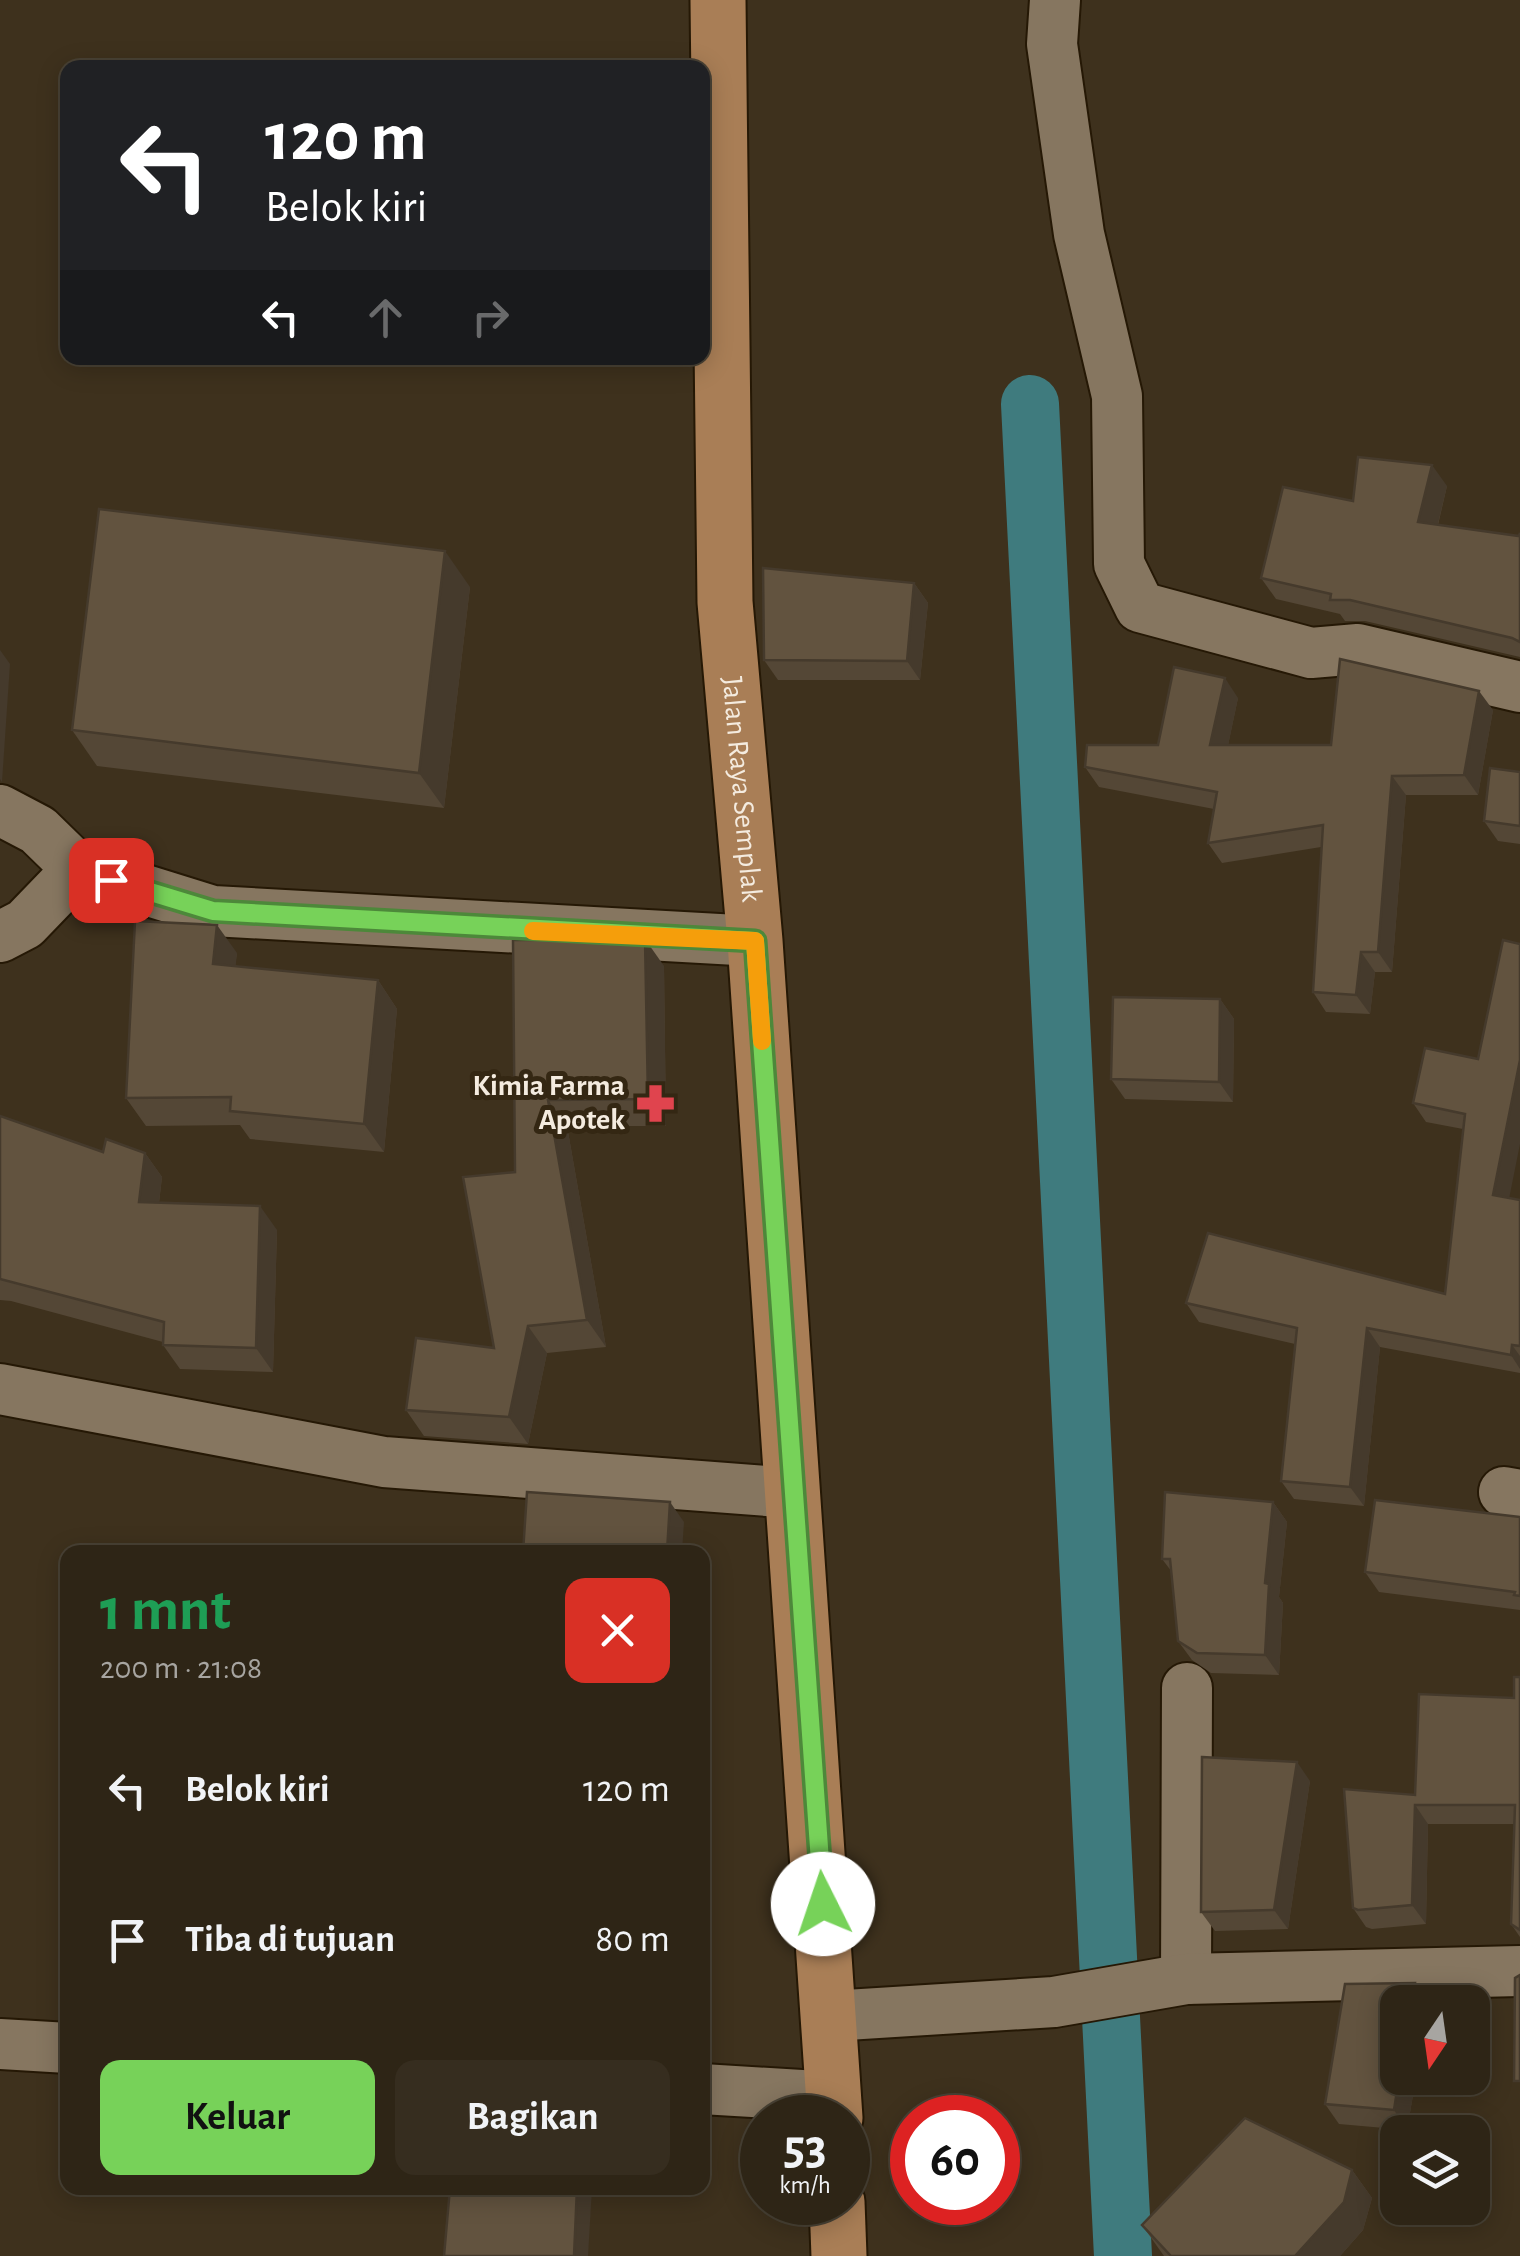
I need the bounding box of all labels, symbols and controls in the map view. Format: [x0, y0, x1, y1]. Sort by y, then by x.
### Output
icon: left [100, 100, 230, 230]
text: 120 m [265, 103, 427, 173]
text: Belok kiri [265, 185, 427, 230]
icon: left [253, 290, 308, 345]
icon: ahead [358, 290, 413, 345]
icon: right [463, 290, 518, 345]
street label: Jalan Raya Semplak [717, 675, 767, 904]
pin [69, 838, 154, 923]
icon: arrive [84, 853, 139, 908]
place label: Kimia Farma Apotek [472, 1071, 625, 1135]
pharmacy icon: Kimia Farma Apotek [634, 1082, 676, 1124]
button: close [565, 1578, 670, 1683]
text: 1 mnt [100, 1581, 231, 1641]
text: 200 m · 21:08 [100, 1652, 262, 1684]
icon: left [100, 1763, 155, 1818]
text: Belok kiri [185, 1771, 330, 1809]
text: 120 m [583, 1771, 670, 1809]
position arrow [771, 1852, 875, 1956]
icon: arrive [100, 1913, 155, 1968]
text: Tiba di tujuan [185, 1921, 395, 1959]
text: 80 m [595, 1921, 670, 1959]
north arrow [1380, 1985, 1490, 2095]
map controls [1380, 1985, 1490, 2225]
button: Keluar [100, 2060, 375, 2175]
button: Bagikan [395, 2060, 670, 2175]
speed limit sign: 60 [890, 2095, 1020, 2225]
button: layers [1380, 2115, 1490, 2225]
text: 53 [783, 2123, 827, 2173]
text: km/h [779, 2173, 831, 2198]

